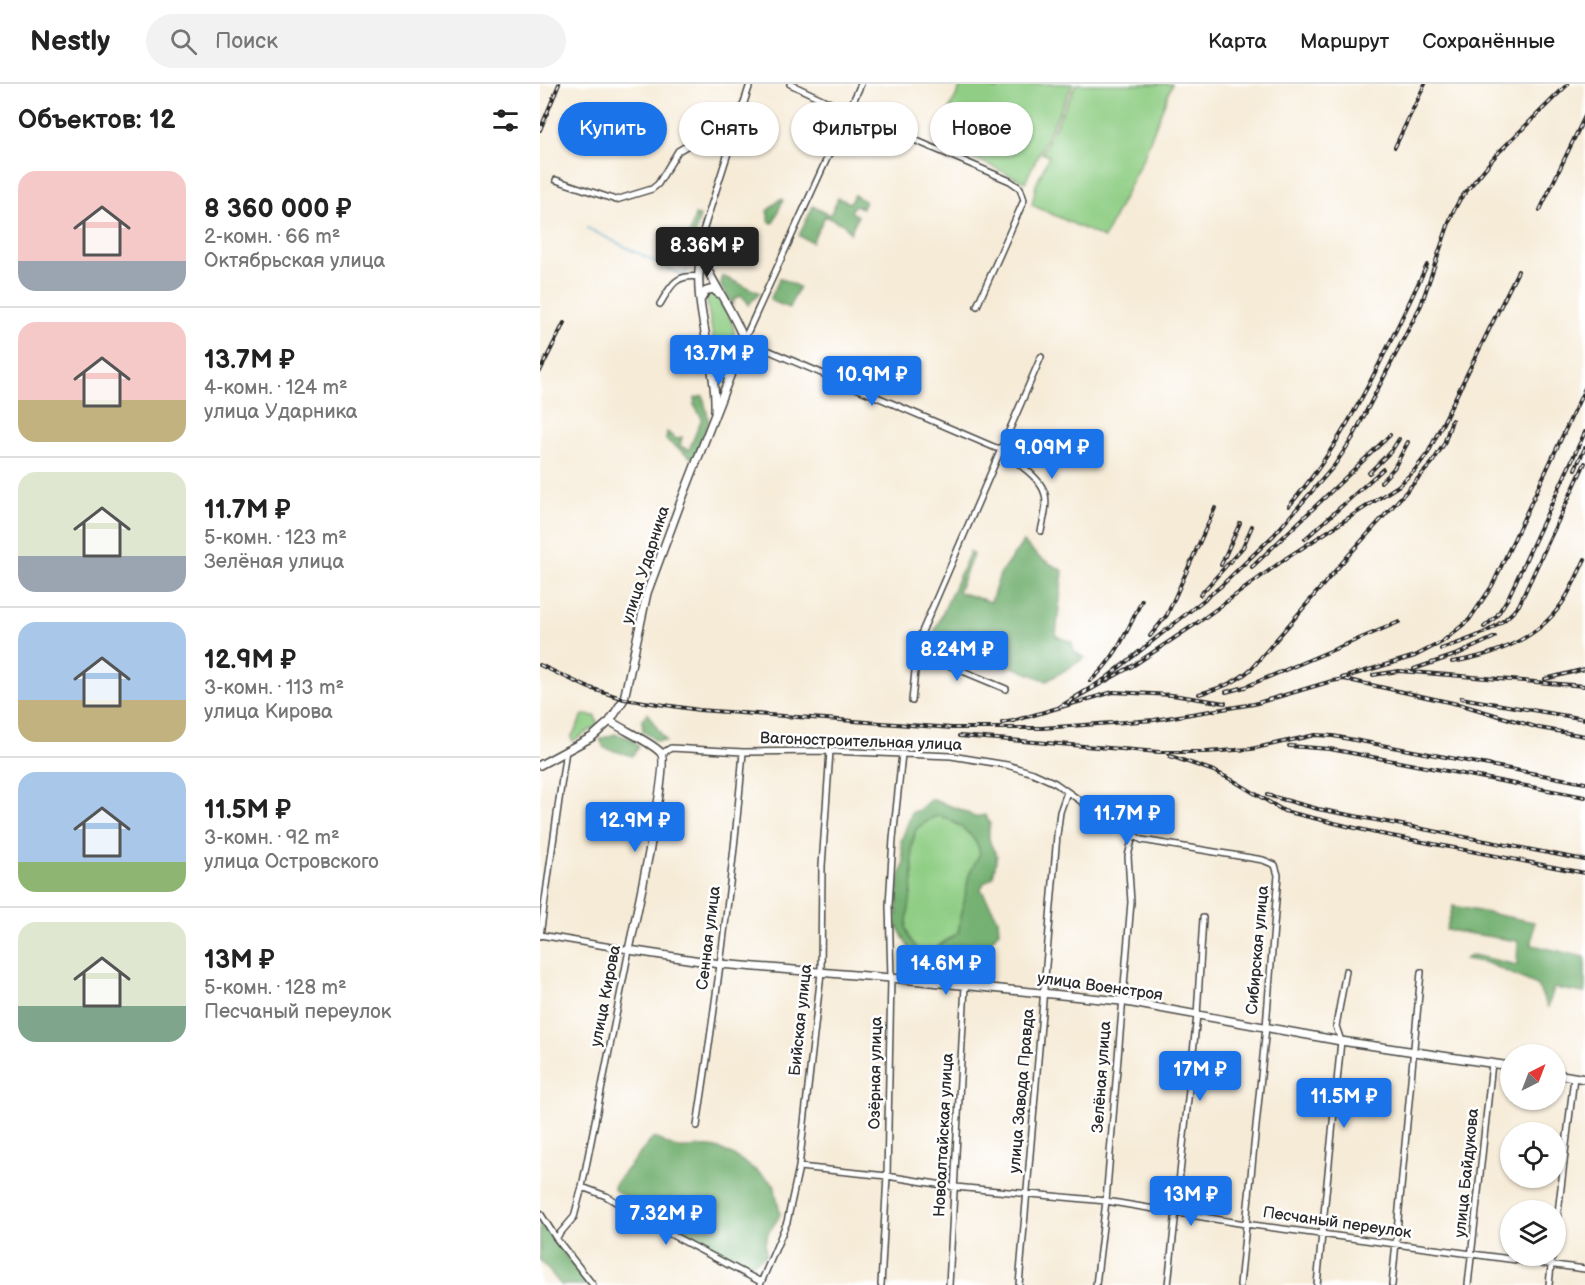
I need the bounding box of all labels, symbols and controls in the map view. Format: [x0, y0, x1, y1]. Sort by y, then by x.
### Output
search box [146, 14, 566, 68]
text: Nestly [30, 25, 110, 58]
icon: search [167, 25, 200, 58]
text: Поиск [215, 28, 278, 55]
text: Карта [1208, 29, 1267, 54]
text: Маршрут [1300, 29, 1389, 54]
text: Сохранённые [1422, 29, 1555, 54]
chip: Купить [558, 102, 667, 156]
chip: Снять [679, 102, 779, 156]
chip: Фильтры [791, 102, 918, 156]
chip: Новое [930, 102, 1033, 156]
icon: filters [489, 104, 522, 137]
text: Объектов: 12 [18, 105, 176, 136]
text: 8 360 000 ₽ [204, 194, 352, 225]
icon: home [66, 195, 138, 267]
text: 2-комн. · 66 m² [204, 225, 340, 249]
pin: 8.36M ₽ [652, 227, 762, 278]
text: 8.36M ₽ [670, 234, 744, 258]
text: Октябрьская улица [204, 249, 385, 273]
pin: 13.7M ₽ [664, 335, 774, 386]
text: 13.7M ₽ [684, 342, 754, 366]
text: 13.7M ₽ [204, 345, 295, 376]
icon: home [66, 346, 138, 418]
pin: 10.9M ₽ [817, 356, 927, 407]
text: 10.9M ₽ [836, 363, 908, 387]
text: 4-комн. · 124 m² [204, 376, 348, 400]
text: улица Ударника [204, 400, 358, 424]
pin: 9.09M ₽ [997, 429, 1107, 480]
text: 9.09M ₽ [1015, 436, 1089, 460]
text: 11.7M ₽ [204, 495, 291, 526]
icon: home [66, 496, 138, 568]
street label: улица Ударника [618, 503, 674, 626]
text: 5-комн. · 123 m² [204, 526, 347, 550]
text: Зелёная улица [204, 550, 344, 574]
pin: 8.24M ₽ [902, 631, 1012, 682]
text: 8.24M ₽ [920, 638, 994, 662]
text: 12.9M ₽ [204, 645, 296, 676]
icon: home [66, 646, 138, 718]
text: 3-комн. · 113 m² [204, 676, 344, 700]
text: улица Кирова [204, 700, 333, 724]
street label: Вагоностроительная улица [760, 729, 963, 755]
text: 11.5M ₽ [204, 795, 291, 826]
pin: 11.7M ₽ [1072, 795, 1182, 846]
icon: home [66, 796, 138, 868]
pin: 12.9M ₽ [580, 802, 690, 853]
text: 11.7M ₽ [1094, 802, 1160, 826]
text: 12.9M ₽ [600, 809, 670, 833]
text: 3-комн. · 92 m² [204, 826, 340, 850]
text: улица Островского [204, 850, 379, 874]
street label: Сенная улица [693, 884, 725, 991]
street label: Сибирская улица [1243, 884, 1273, 1015]
street label: улица Кирова [587, 943, 625, 1048]
text: 13M ₽ [204, 945, 275, 976]
pin: 14.6M ₽ [891, 945, 1001, 996]
icon: home [66, 946, 138, 1018]
text: 14.6M ₽ [911, 952, 982, 976]
street label: Бийская улица [786, 963, 816, 1077]
street label: улица Военстроя [1036, 969, 1164, 1005]
text: 5-комн. · 128 m² [204, 976, 347, 1000]
text: Песчаный переулок [204, 1000, 391, 1024]
street label: улица Завода Правда [1005, 1007, 1039, 1174]
street label: Озёрная улица [866, 1016, 886, 1130]
street label: Зелёная улица [1089, 1020, 1115, 1134]
north arrow [1500, 1044, 1566, 1110]
map controls [1500, 1044, 1566, 1266]
pin: 17M ₽ [1158, 1051, 1242, 1102]
street label: Новоалтайская улица [930, 1052, 958, 1218]
text: 17M ₽ [1173, 1058, 1227, 1082]
pin: 11.5M ₽ [1289, 1078, 1399, 1129]
text: 11.5M ₽ [1310, 1085, 1378, 1109]
street label: улица Байдукова [1451, 1107, 1483, 1239]
button: locate [1500, 1122, 1566, 1188]
pin: 13M ₽ [1149, 1176, 1233, 1227]
text: 13M ₽ [1164, 1183, 1218, 1207]
pin: 7.32M ₽ [611, 1195, 721, 1246]
button: layers [1500, 1200, 1566, 1266]
text: 7.32M ₽ [629, 1202, 703, 1226]
street label: Песчаный переулок [1261, 1203, 1413, 1243]

